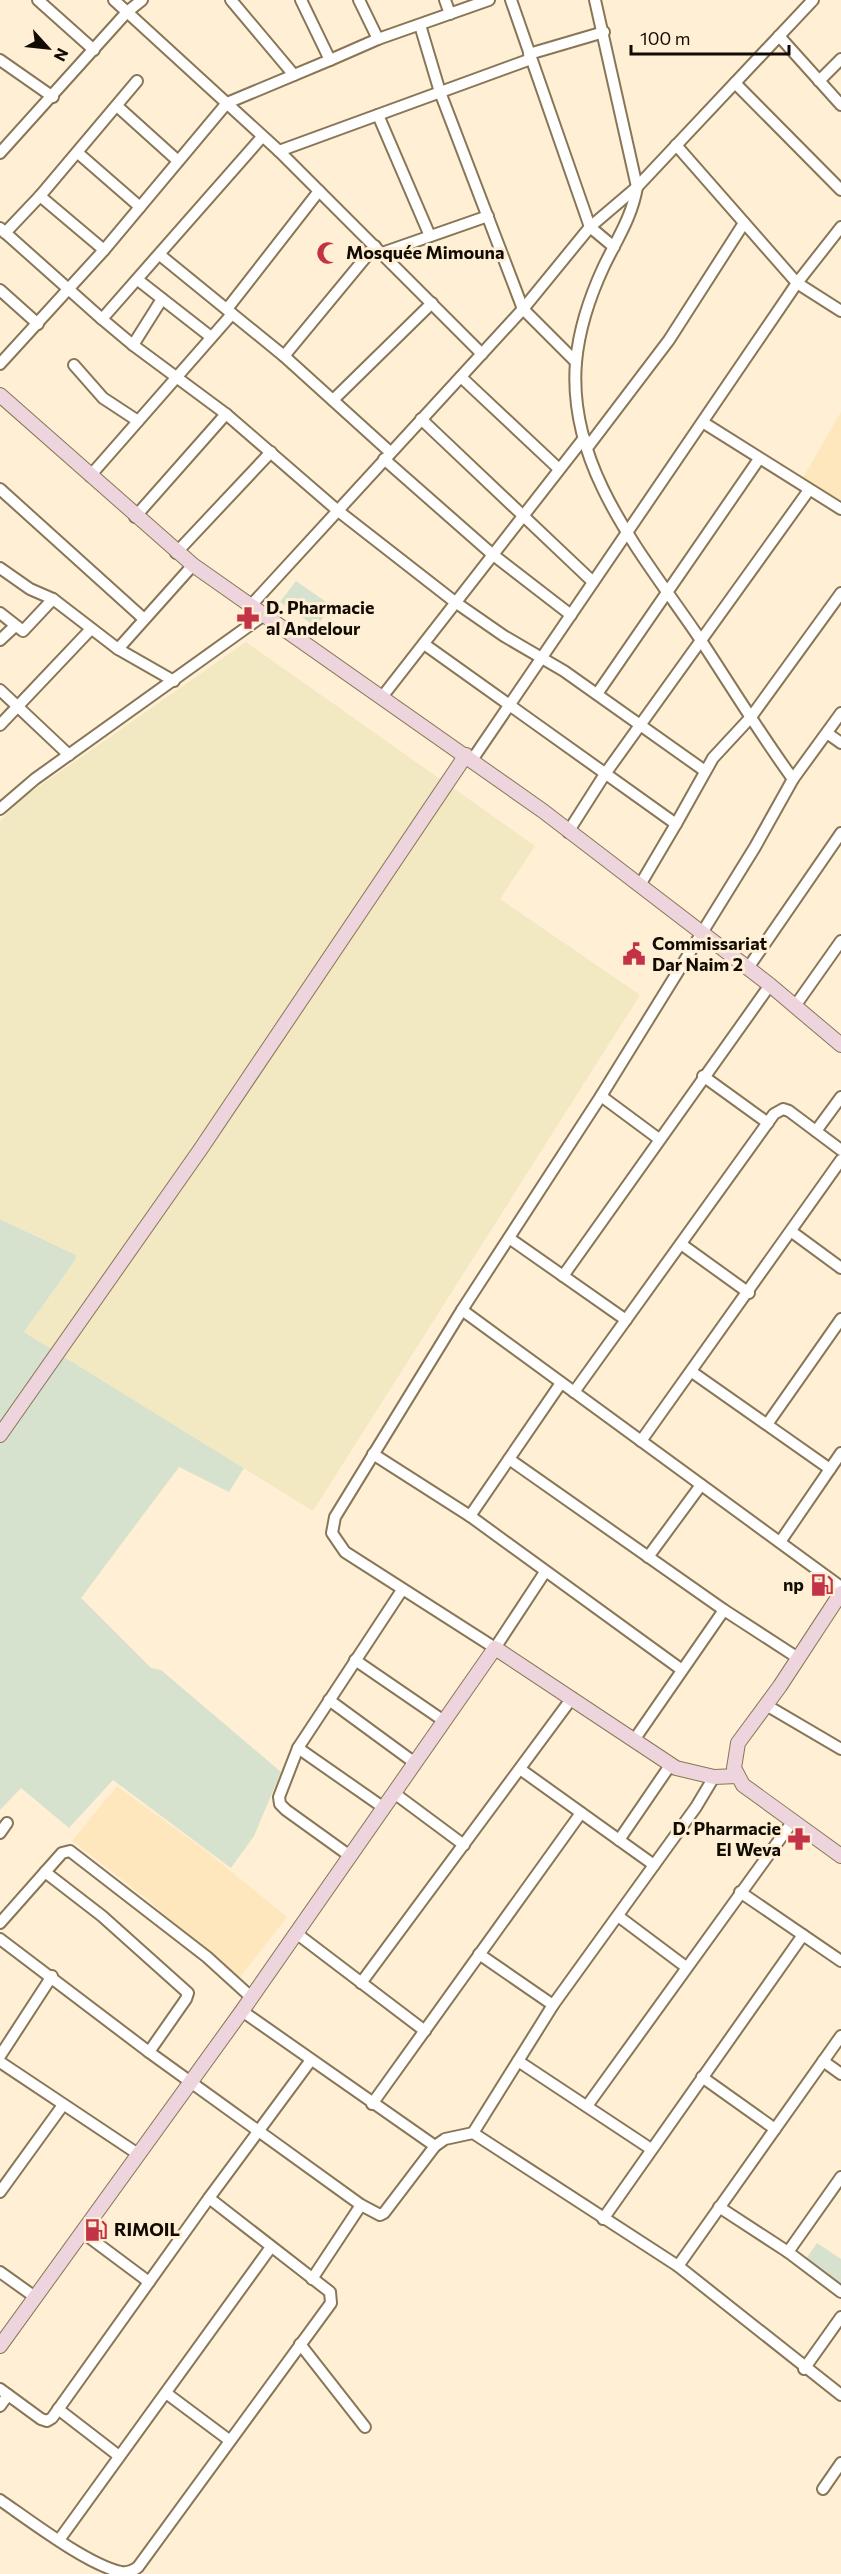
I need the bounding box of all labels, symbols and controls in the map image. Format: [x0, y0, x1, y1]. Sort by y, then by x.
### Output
north arrow [18, 18, 78, 78]
scale bar [631, 18, 788, 56]
text: 100 m [640, 27, 690, 49]
text: N [51, 45, 73, 65]
mosque icon: Mosquée Mimouna [315, 240, 341, 266]
place label: Mosquée Mimouna [346, 241, 504, 263]
place label: D. Pharmacie al Andelour [266, 596, 374, 639]
pharmacy icon: D. Pharmacie al Andelour [235, 605, 261, 631]
place label: Commissariat Dar Naim 2 [652, 932, 768, 975]
public building icon: Commissariat Dar Naim 2 [621, 941, 647, 967]
fuel station icon: np [809, 1572, 835, 1598]
place label: np [783, 1573, 804, 1595]
place label: D. Pharmacie El Weva [673, 1817, 781, 1860]
pharmacy icon: D. Pharmacie El Weva [786, 1826, 812, 1852]
fuel station icon: RIMOIL [83, 2217, 109, 2243]
place label: RIMOIL [114, 2218, 180, 2240]

